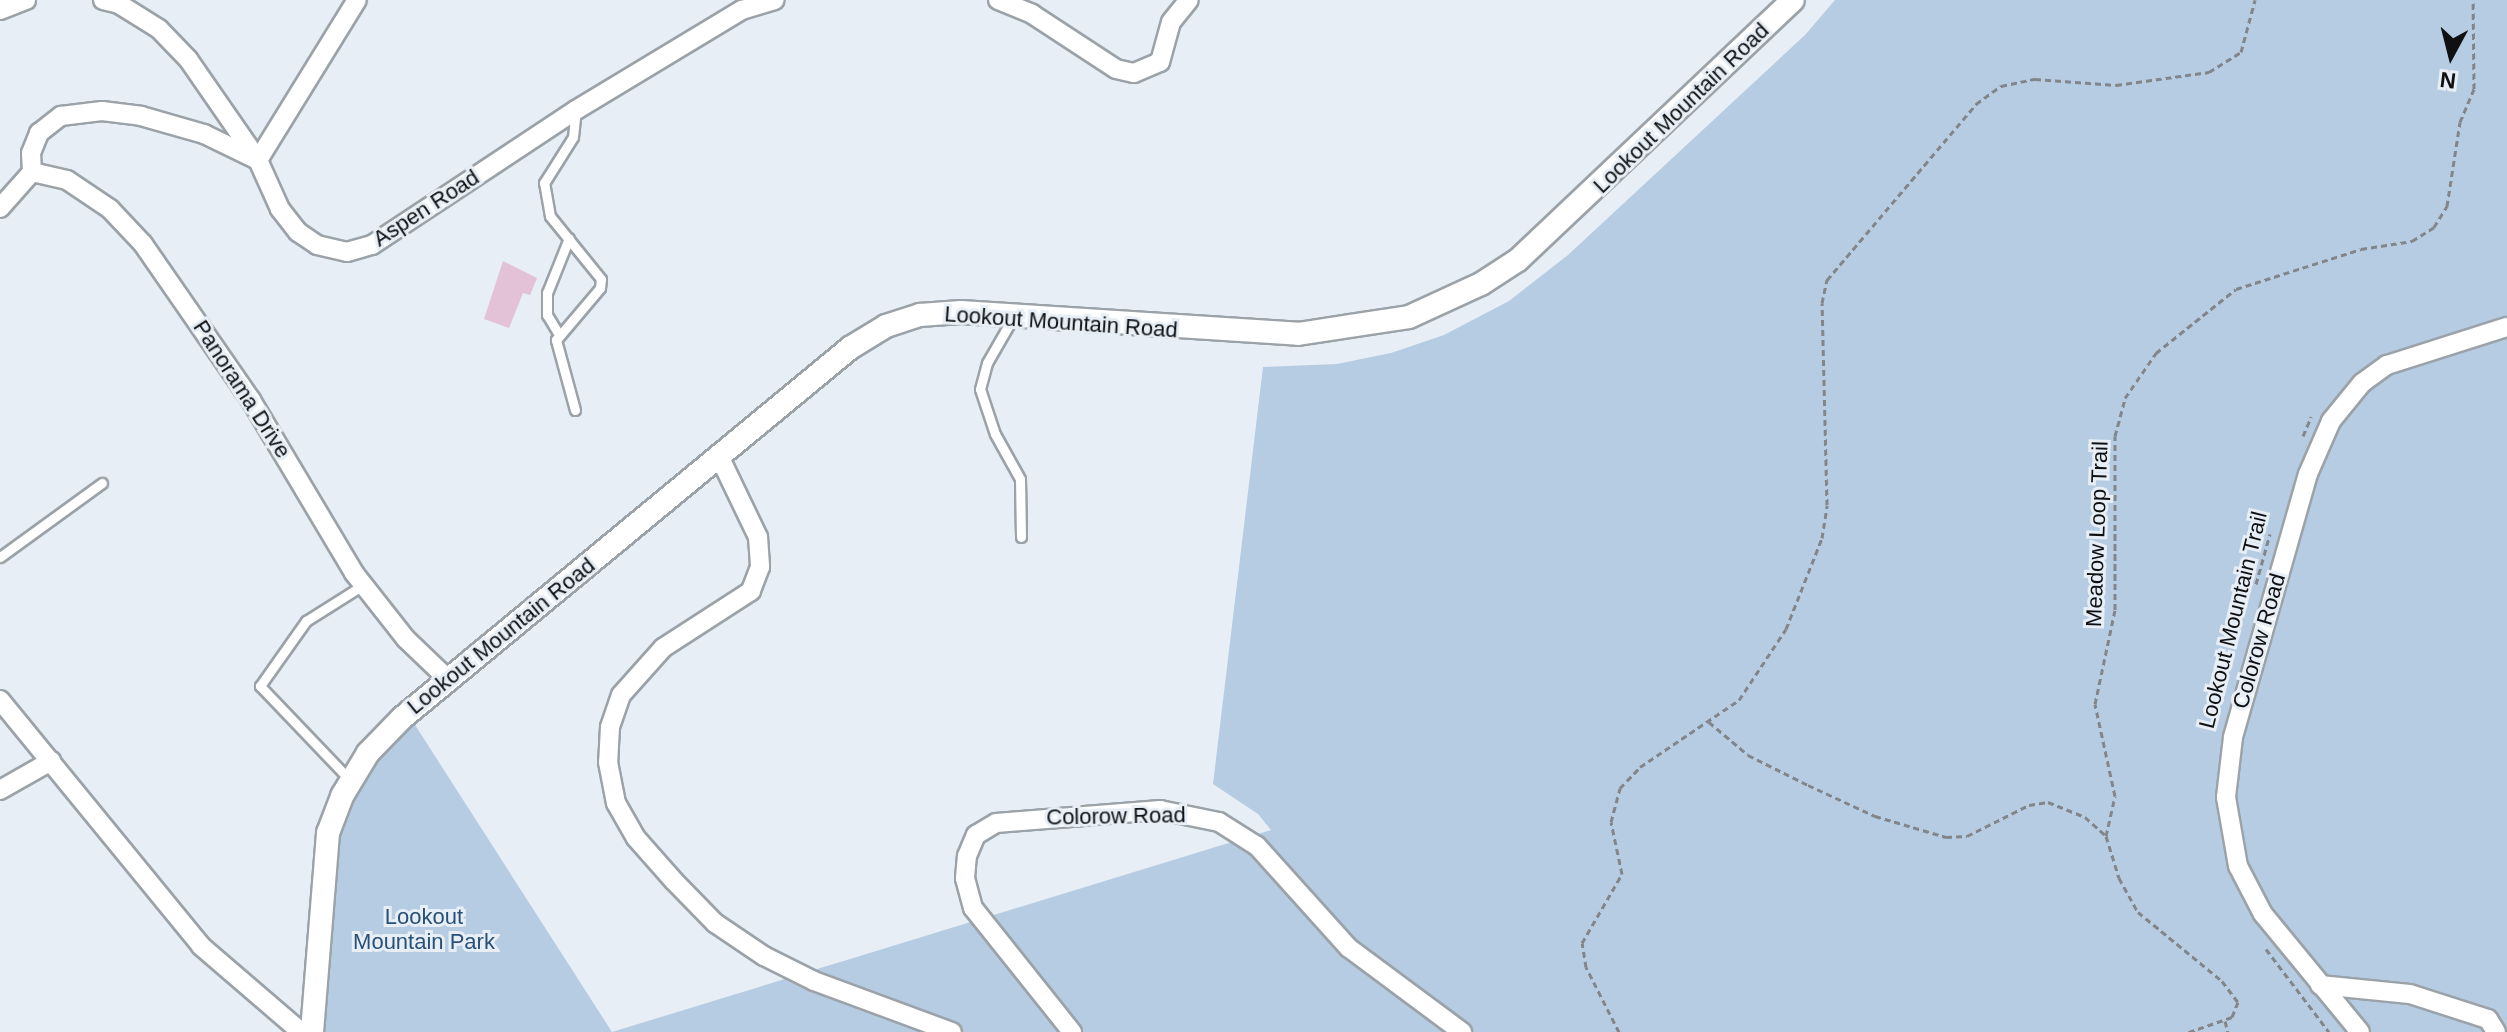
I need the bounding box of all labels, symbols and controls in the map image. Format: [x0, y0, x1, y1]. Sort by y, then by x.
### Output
north arrow [2411, 16, 2491, 96]
street label: Lookout Mountain Road [1588, 17, 1774, 199]
text: N [2439, 67, 2457, 94]
street label: Aspen Road [368, 164, 484, 252]
street label: Lookout Mountain Road [944, 301, 1178, 343]
street label: Panorama Drive [188, 315, 296, 463]
street label: Meadow Loop Trail [2081, 440, 2113, 628]
street label: Lookout Mountain Trail [2193, 509, 2273, 731]
street label: Lookout Mountain Road [402, 552, 600, 720]
street label: Colorow Road [2227, 570, 2291, 712]
street label: Colorow Road [1046, 802, 1186, 830]
park label: Lookout Mountain Park [353, 903, 495, 954]

